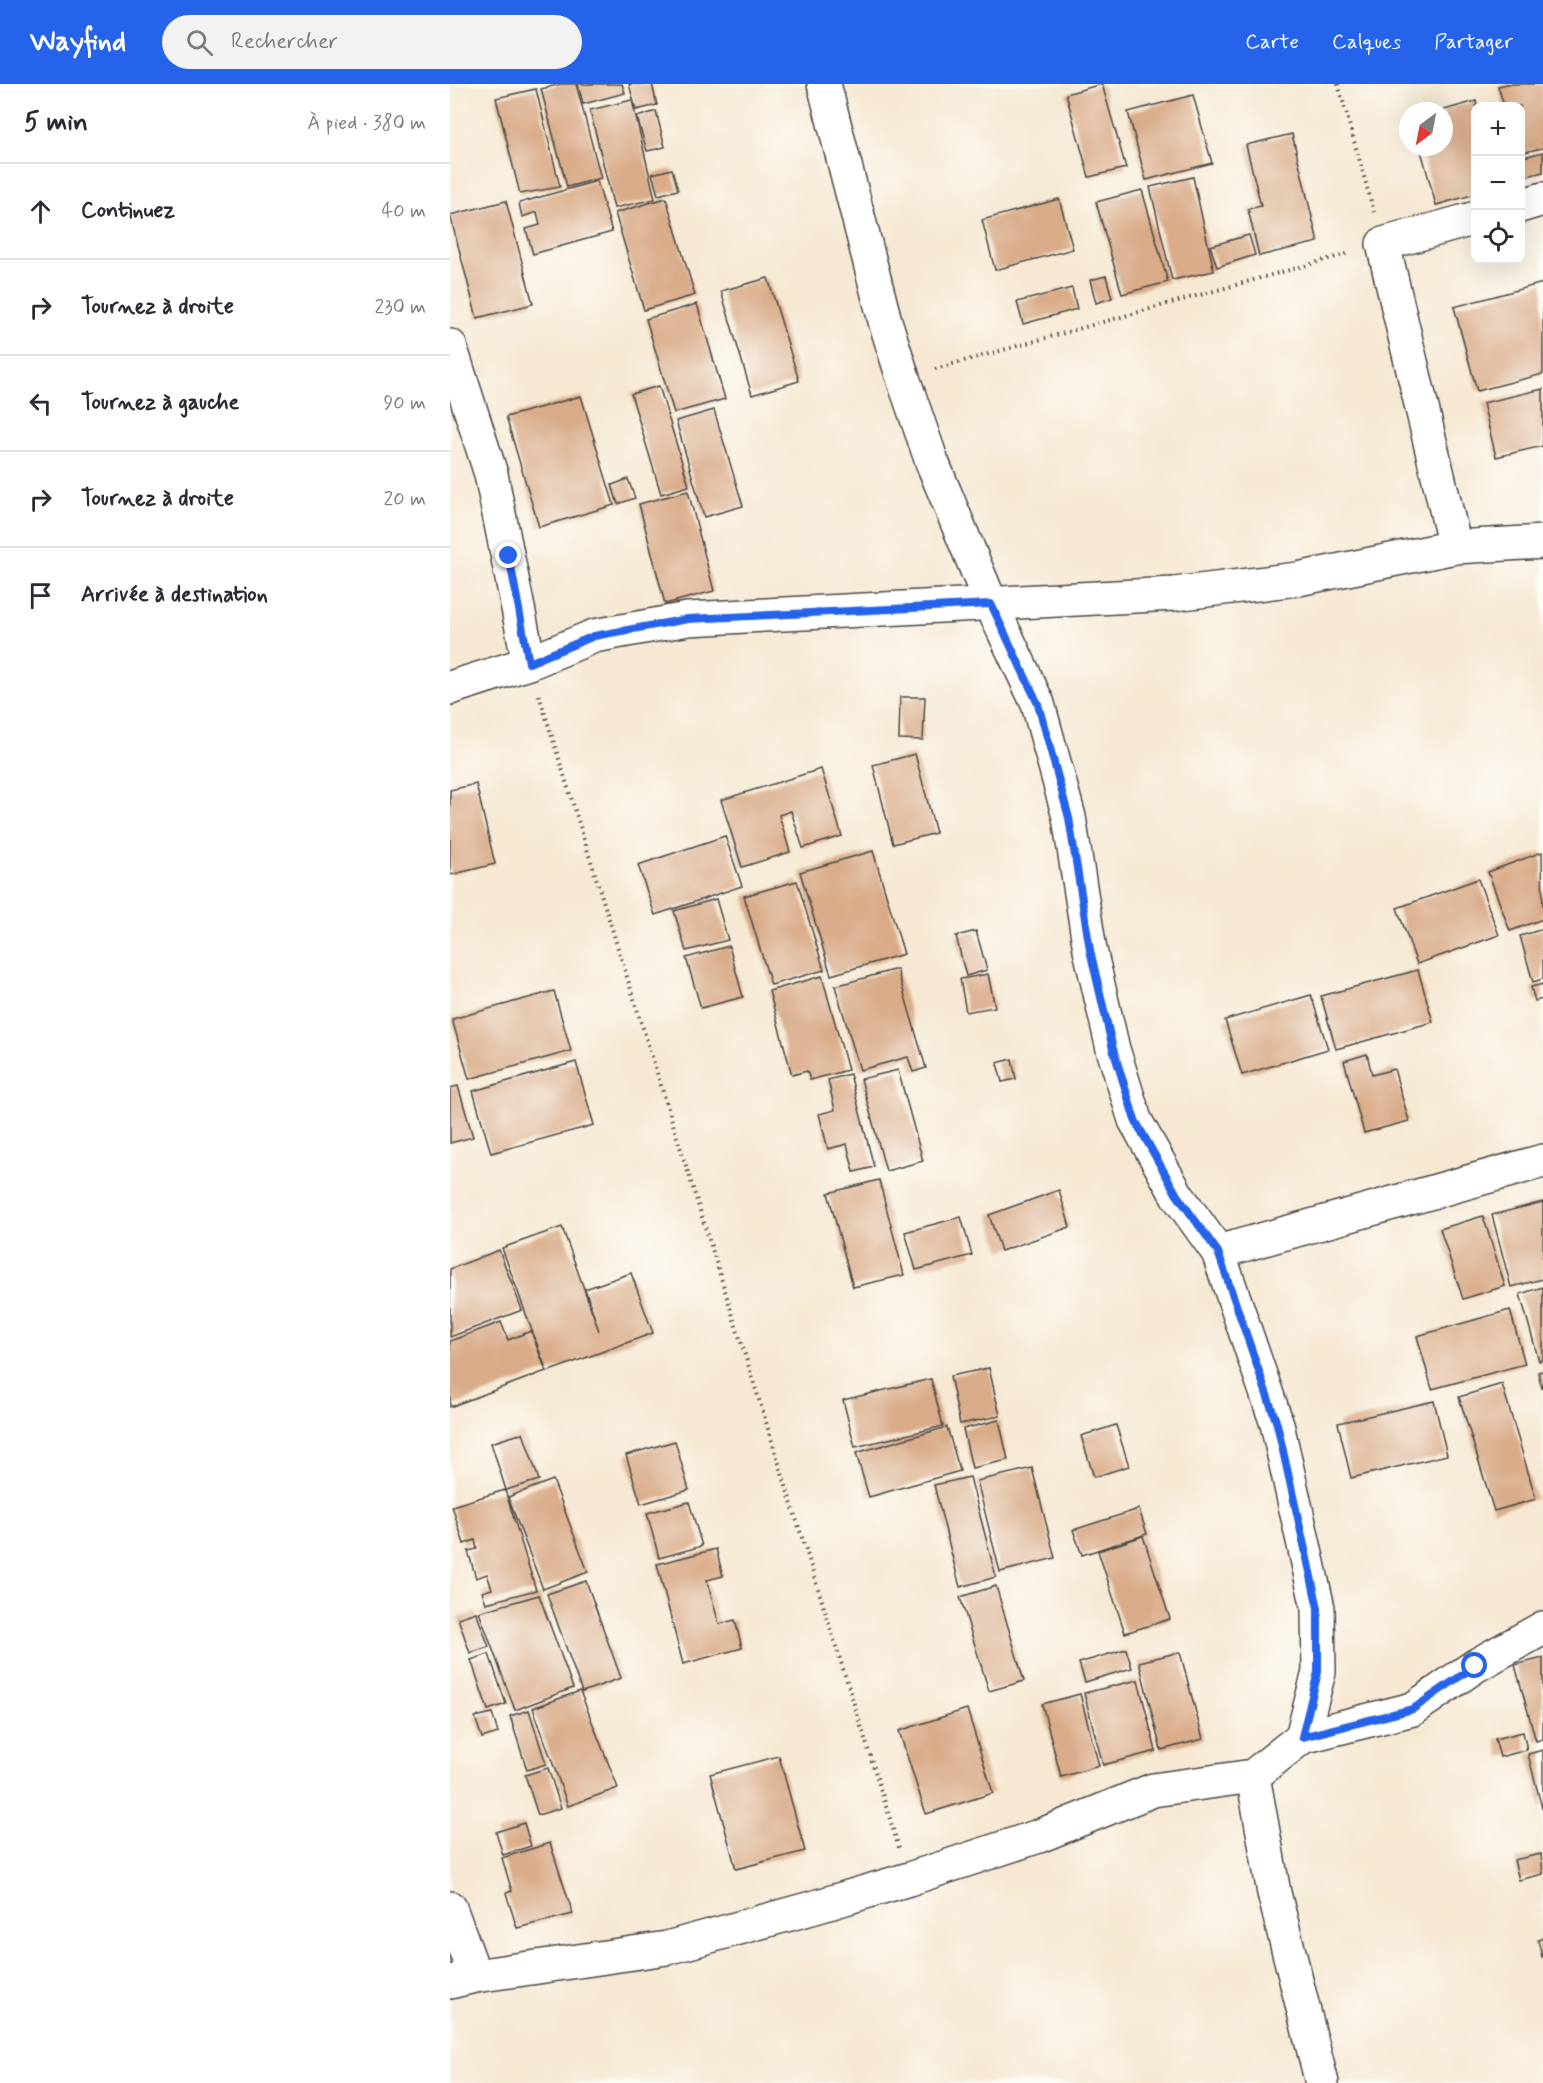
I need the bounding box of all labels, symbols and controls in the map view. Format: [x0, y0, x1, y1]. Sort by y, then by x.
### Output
search box [162, 15, 582, 69]
text: Wayfind [30, 24, 126, 61]
icon: search [183, 26, 216, 59]
text: Rechercher [231, 28, 338, 56]
text: Carte [1245, 28, 1299, 56]
text: Calques [1332, 28, 1401, 56]
text: Partager [1434, 28, 1513, 56]
north arrow [1399, 102, 1453, 156]
map controls [1471, 102, 1525, 264]
button: + [1471, 102, 1525, 156]
text: 5 min [24, 106, 88, 140]
text: À pied · 380 m [307, 110, 426, 137]
button: − [1471, 156, 1525, 210]
icon: ahead [24, 195, 57, 228]
text: Continuez [81, 197, 175, 225]
text: 40 m [382, 198, 426, 225]
button: locate [1471, 210, 1525, 264]
icon: right [24, 291, 57, 324]
text: Tournez à droite [81, 293, 234, 321]
text: 230 m [374, 294, 426, 321]
icon: left [24, 387, 57, 420]
text: Tournez à gauche [81, 389, 239, 417]
text: 90 m [383, 390, 426, 417]
icon: right [24, 483, 57, 516]
text: Tournez à droite [81, 485, 234, 513]
text: 20 m [383, 486, 426, 513]
route end [495, 542, 521, 568]
icon: arrive [24, 579, 57, 612]
text: Arrivée à destination [81, 581, 268, 609]
route start [1461, 1652, 1487, 1678]

